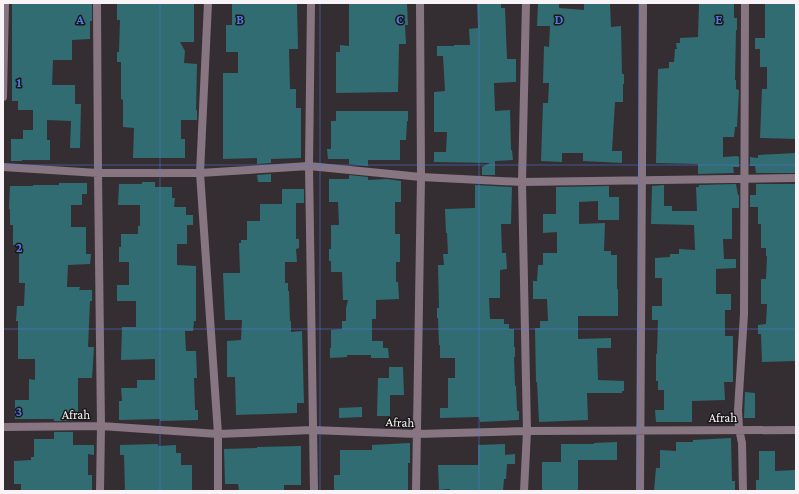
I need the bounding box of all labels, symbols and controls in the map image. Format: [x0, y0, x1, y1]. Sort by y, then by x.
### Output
text: A [75, 12, 84, 27]
text: B [236, 12, 244, 27]
text: C [396, 12, 404, 27]
text: D [555, 12, 564, 27]
text: E [715, 12, 723, 27]
text: 1 [17, 75, 22, 90]
text: 2 [16, 240, 23, 255]
text: 3 [16, 404, 22, 419]
street label: Afrah [62, 407, 90, 422]
street label: Afrah [709, 410, 737, 425]
street label: Afrah [385, 414, 415, 430]

